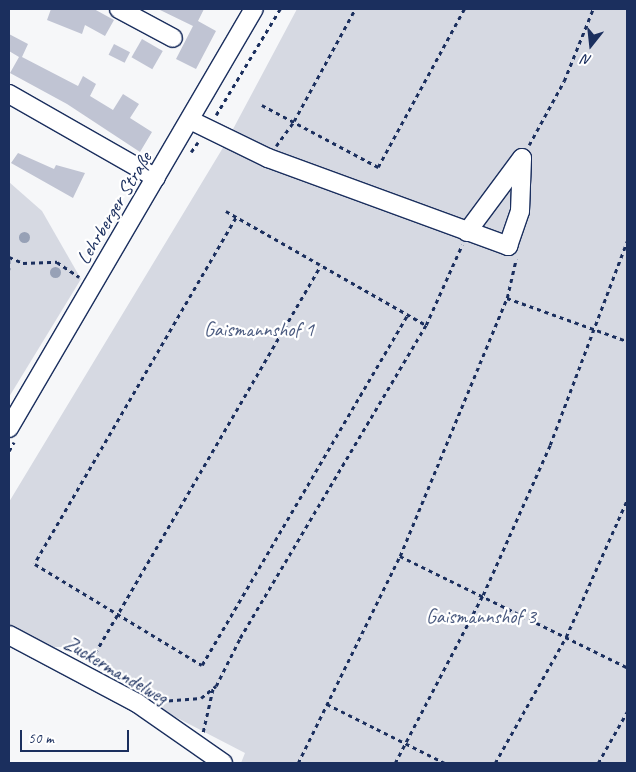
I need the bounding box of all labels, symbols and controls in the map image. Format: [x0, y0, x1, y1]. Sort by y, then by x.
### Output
north arrow [566, 20, 616, 70]
text: N [580, 51, 593, 69]
street label: Lehrberger Straße [71, 148, 157, 268]
park label: Gaismannshof 1 [204, 317, 314, 341]
park label: Gaismannshof 3 [426, 604, 536, 628]
street label: Zuckermandelweg [60, 631, 172, 709]
scale bar [22, 720, 131, 752]
text: 50 m [28, 729, 54, 748]

